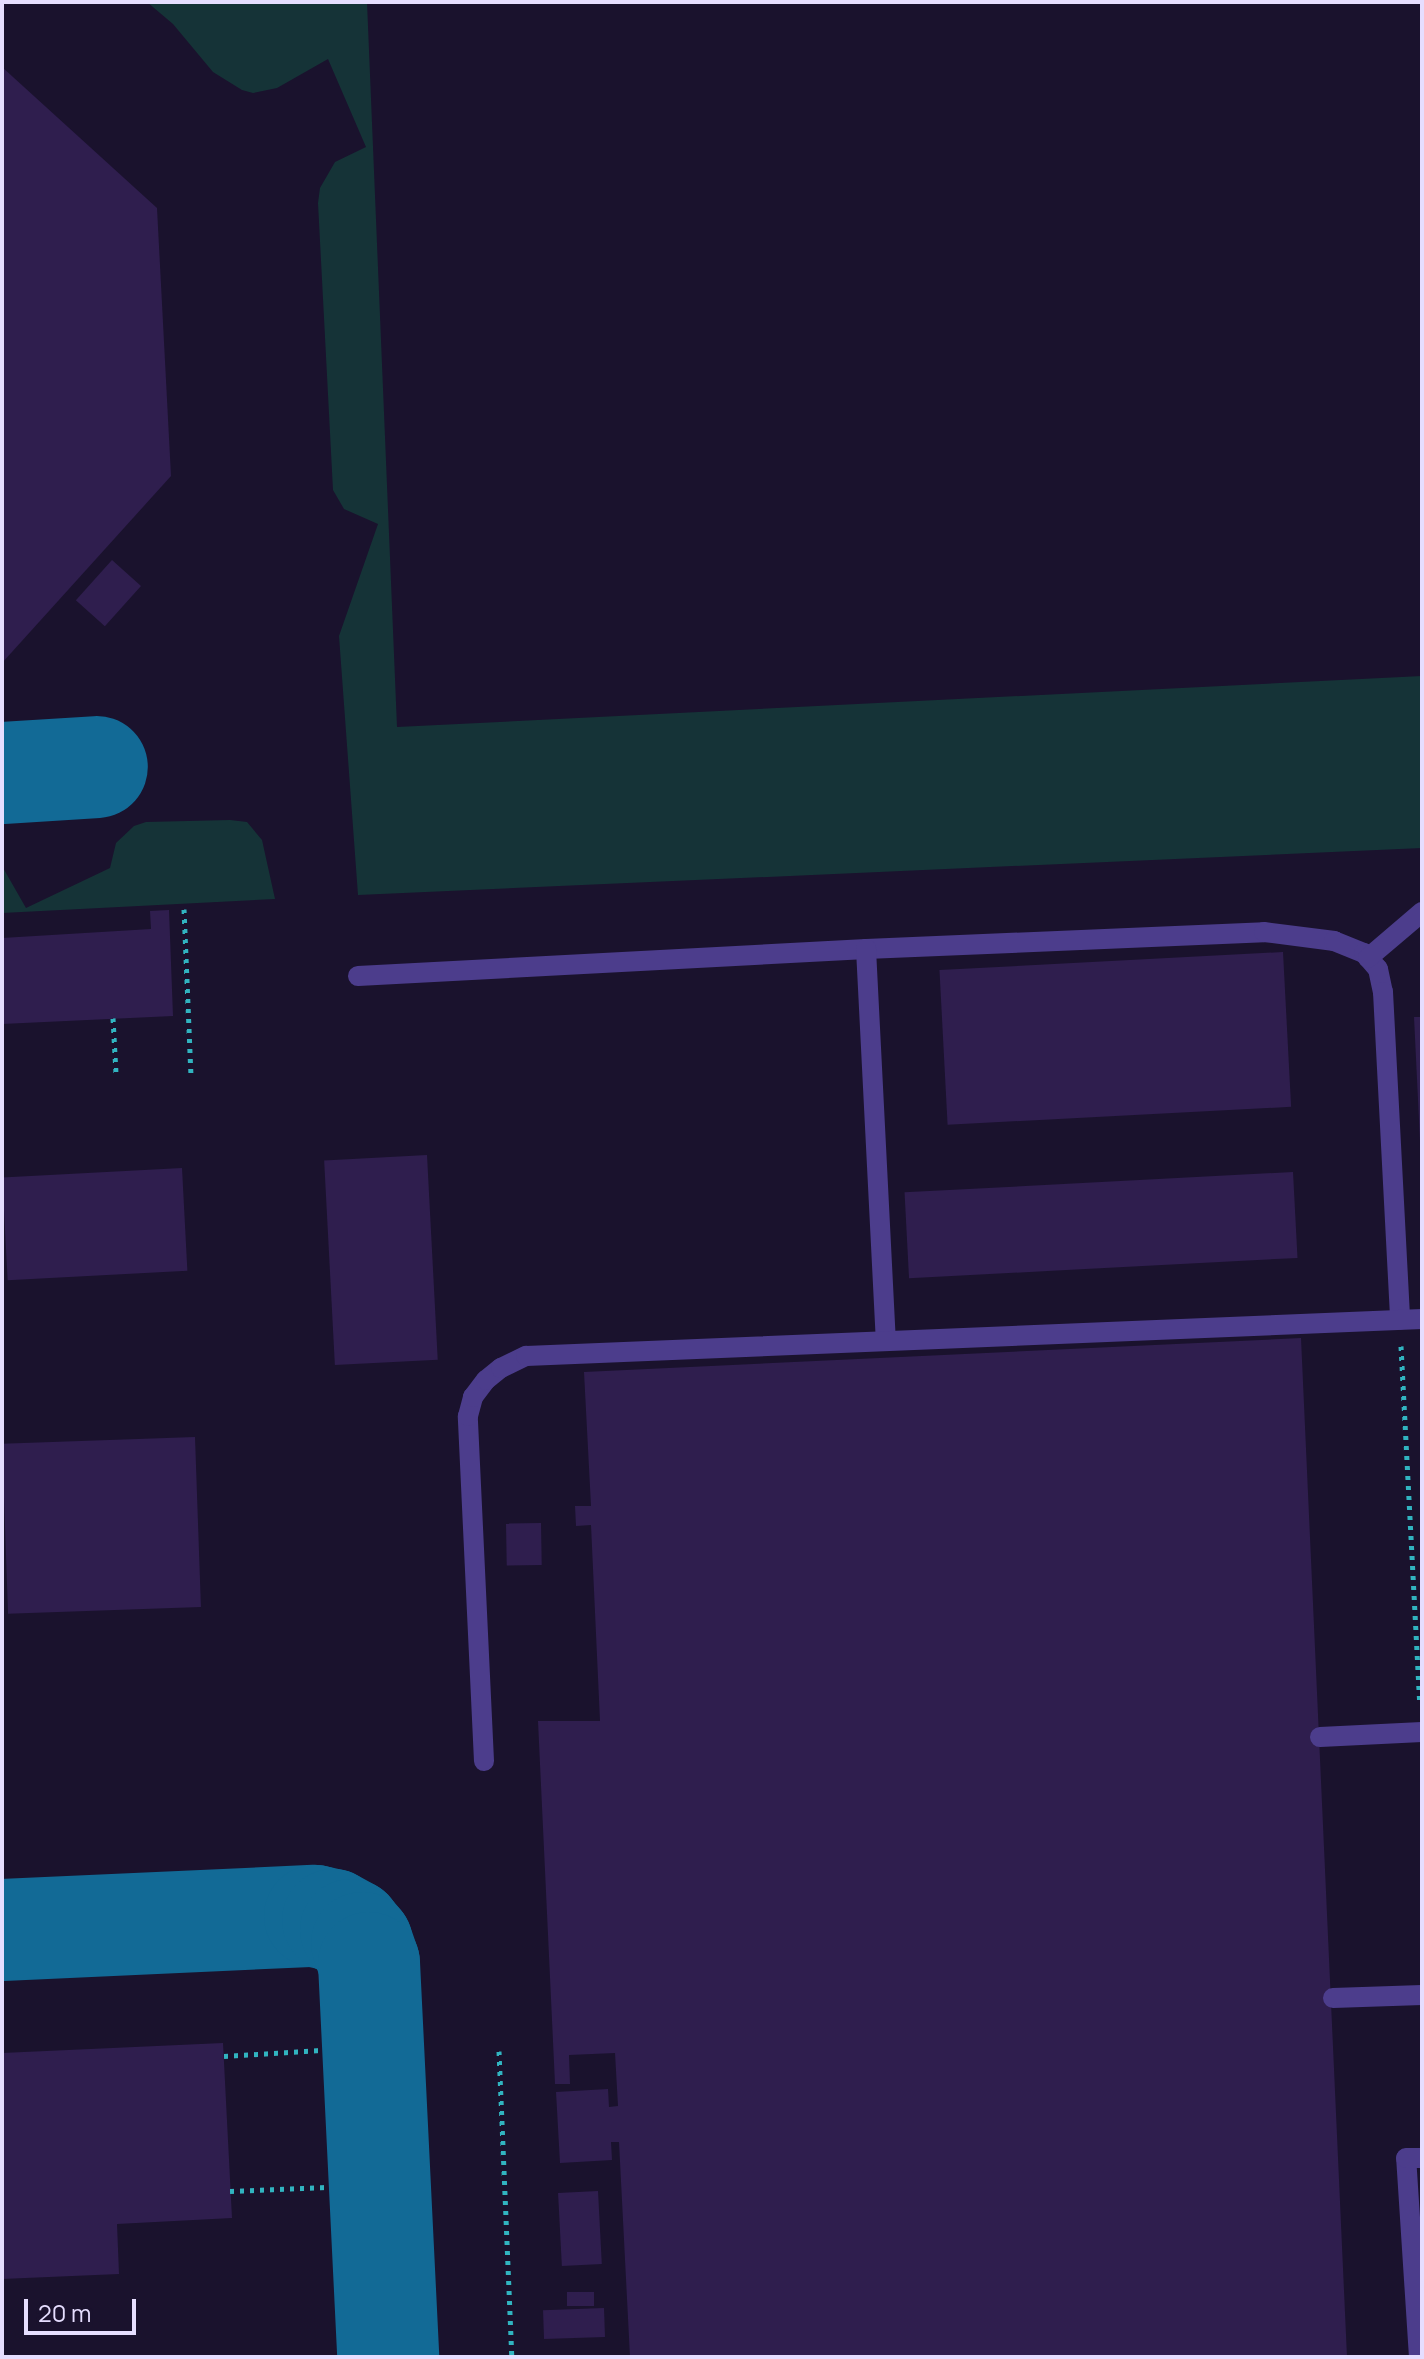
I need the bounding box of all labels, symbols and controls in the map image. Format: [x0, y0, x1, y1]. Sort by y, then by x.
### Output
scale bar [28, 2283, 140, 2333]
text: 20 m [38, 2296, 91, 2329]

